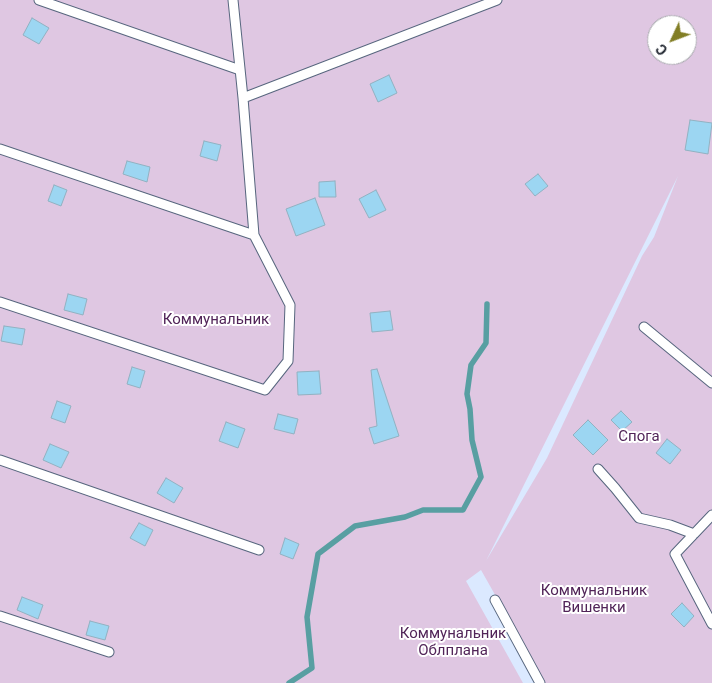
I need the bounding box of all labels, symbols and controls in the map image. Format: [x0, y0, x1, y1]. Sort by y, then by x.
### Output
north arrow [647, 15, 697, 65]
text: С [653, 41, 671, 58]
park label: Коммунальник [163, 311, 269, 329]
park label: Спога [618, 428, 660, 446]
park label: Коммунальник Вишенки [541, 582, 647, 617]
park label: Коммунальник Облплана [400, 625, 506, 660]

